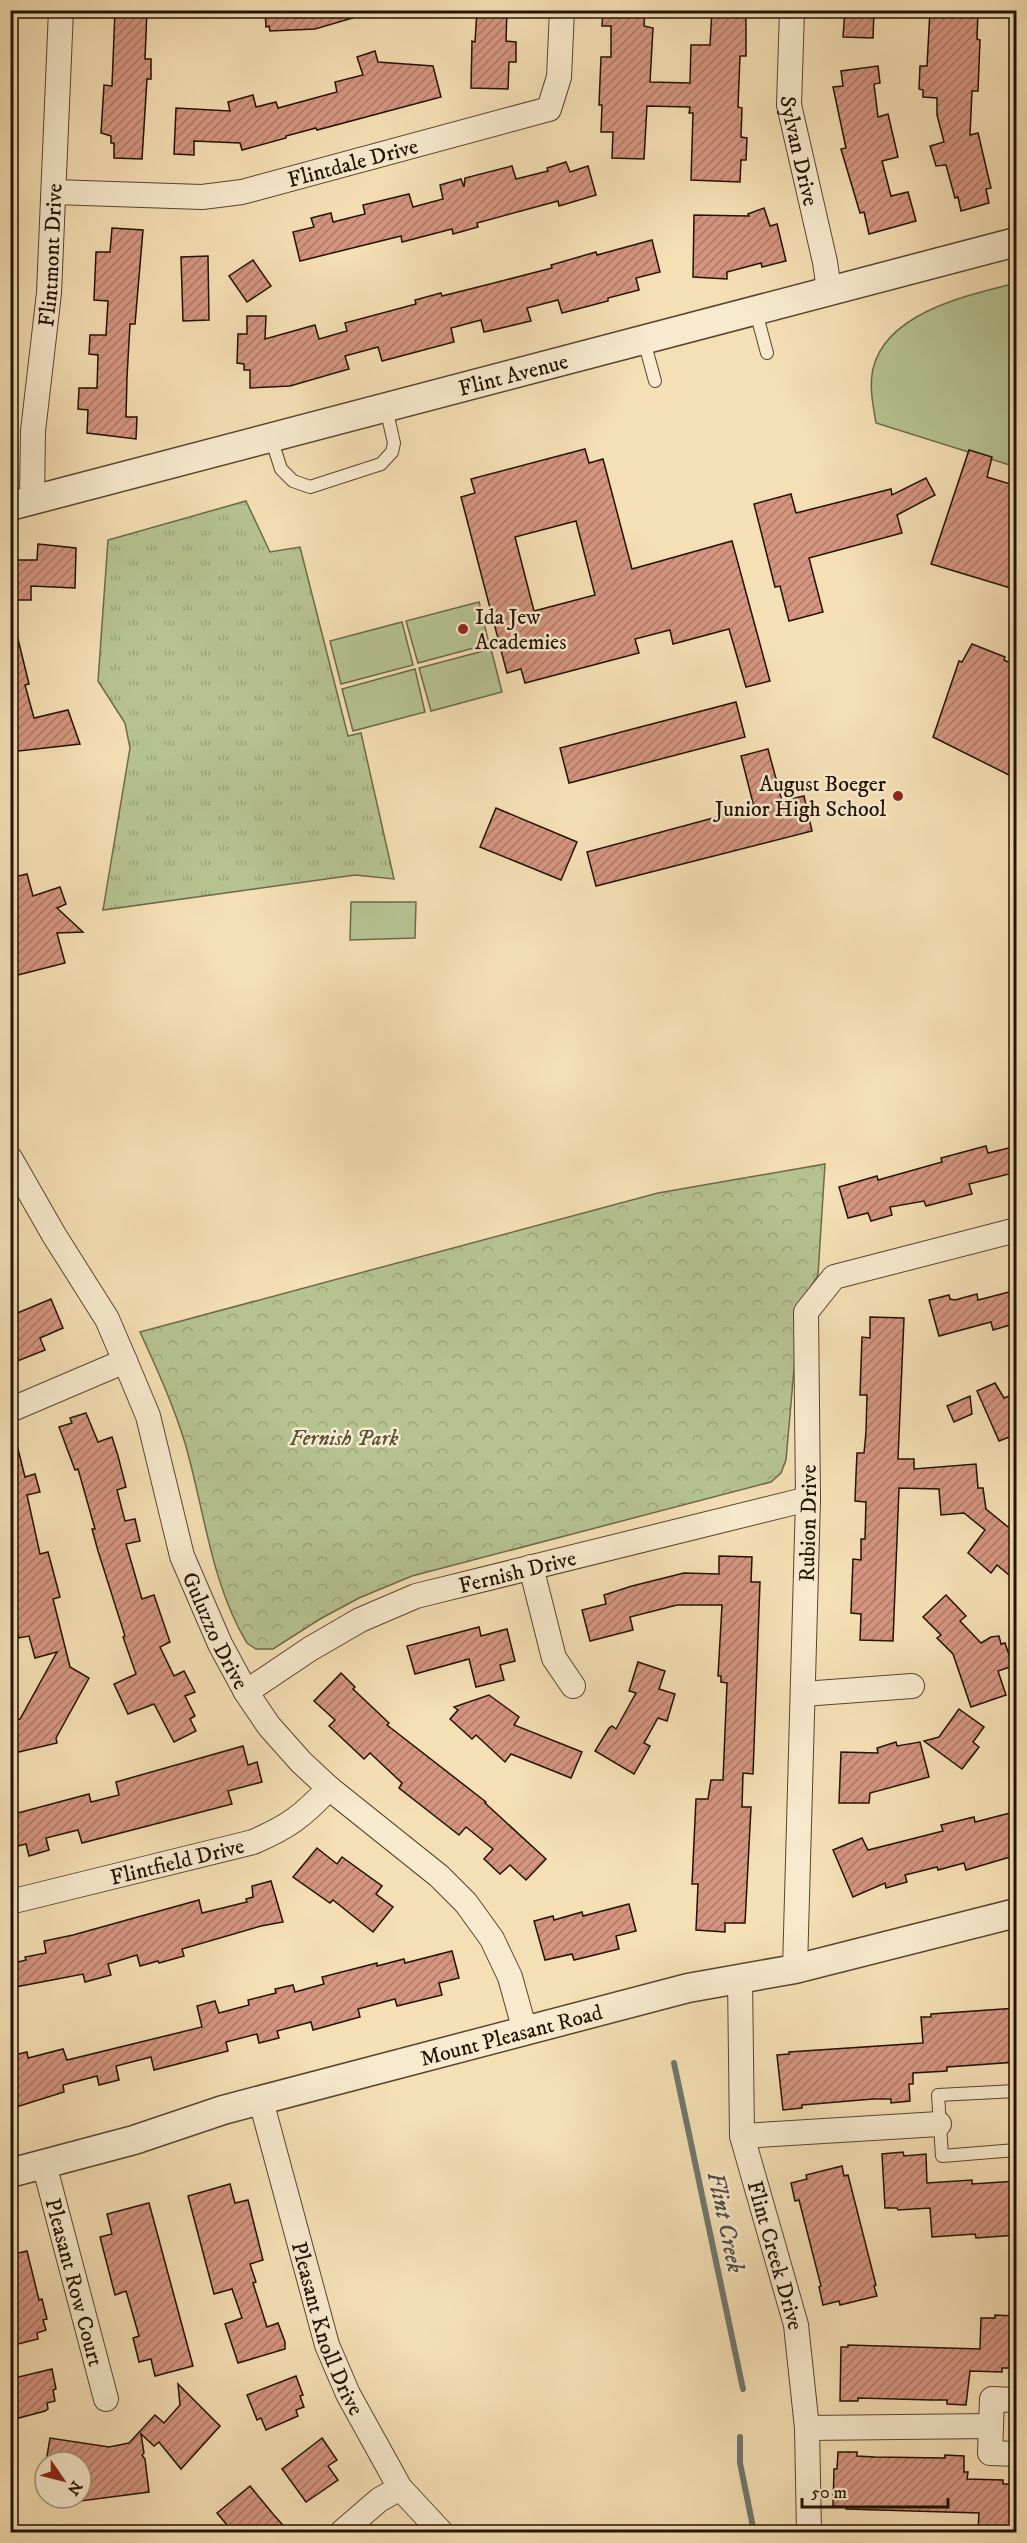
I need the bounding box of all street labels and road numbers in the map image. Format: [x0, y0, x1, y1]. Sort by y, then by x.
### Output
street label: Sylvan Drive [774, 95, 824, 209]
street label: Flintdale Drive [285, 133, 421, 194]
street label: Flintmont Drive [33, 183, 69, 328]
street label: Flint Avenue [456, 348, 571, 403]
street label: Rubion Drive [794, 1464, 823, 1582]
street label: Fernish Drive [456, 1545, 579, 1600]
street label: Guluzzo Drive [175, 1568, 254, 1694]
street label: Flintfield Drive [108, 1833, 247, 1892]
street label: Mount Pleasant Road [417, 1999, 605, 2073]
street label: Flint Creek Drive [740, 2178, 808, 2331]
street label: Pleasant Row Court [39, 2195, 109, 2369]
street label: Pleasant Knoll Drive [285, 2239, 369, 2420]

